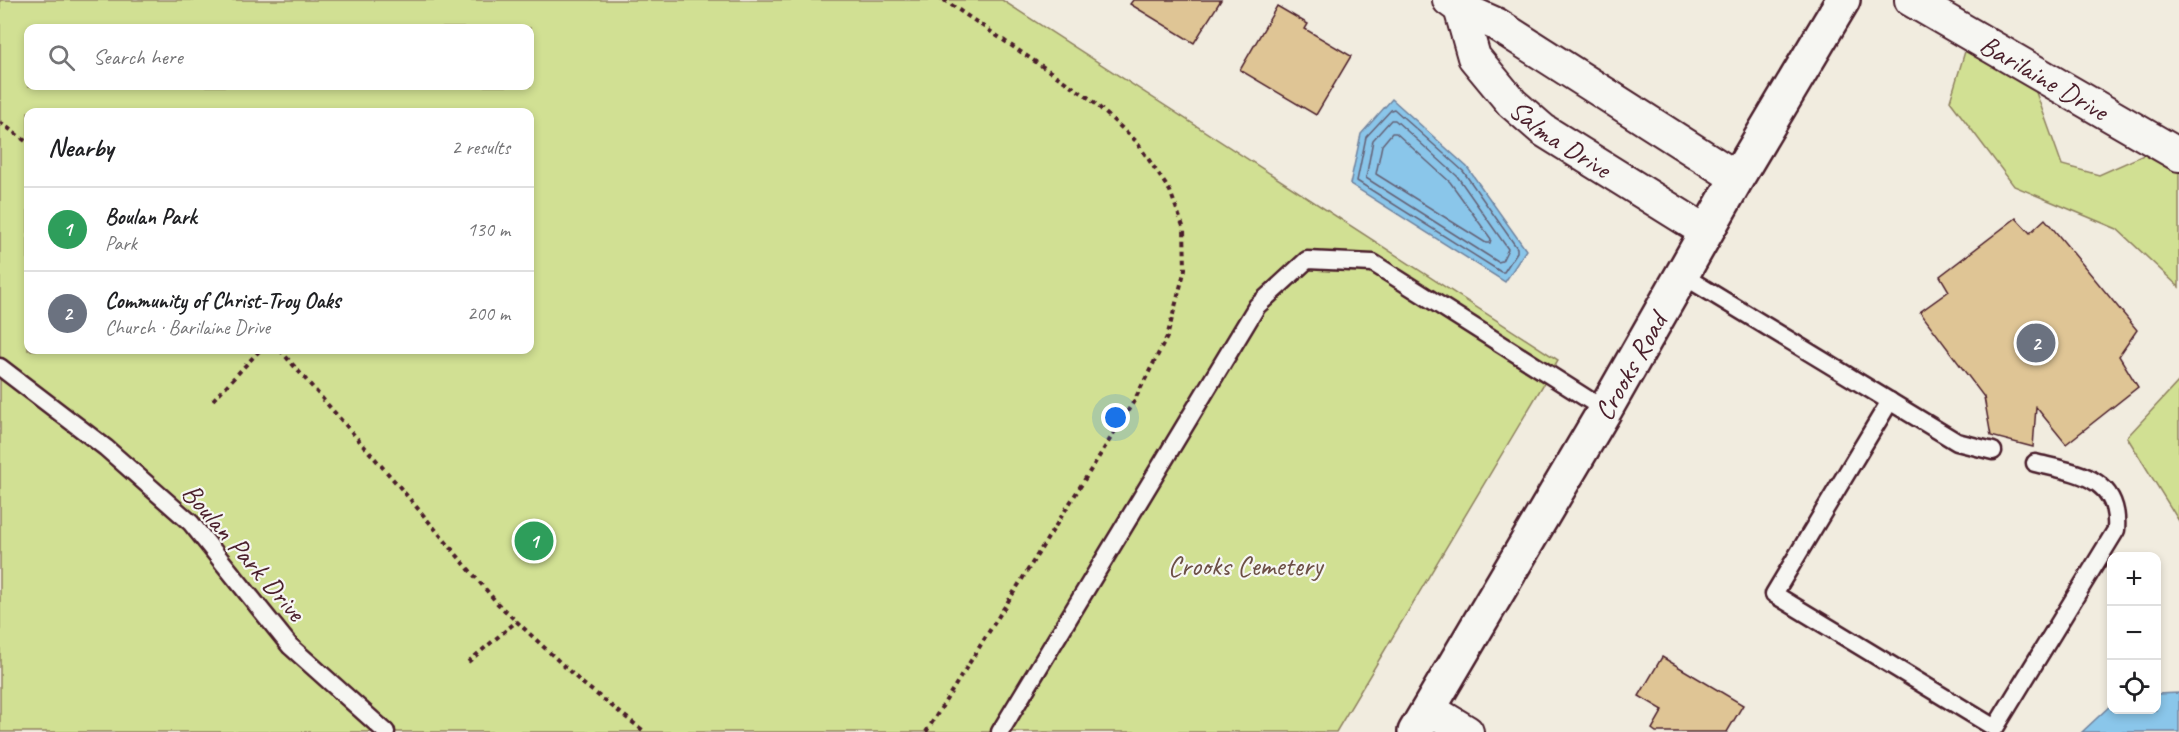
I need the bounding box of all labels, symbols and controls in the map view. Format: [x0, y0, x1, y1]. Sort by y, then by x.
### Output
search box [24, 24, 534, 90]
street label: Barilaine Drive [1974, 26, 2116, 129]
icon: search [45, 41, 78, 74]
text: Search here [93, 43, 183, 71]
street label: Salma Drive [1503, 92, 1619, 187]
text: Nearby [48, 131, 113, 164]
text: 2 results [451, 135, 510, 160]
text: Boulan Park [105, 203, 197, 231]
text: 1 [63, 217, 72, 242]
text: 130 m [467, 217, 510, 242]
text: Park [105, 231, 137, 256]
text: Community of Christ-Troy Oaks [105, 287, 340, 315]
text: 2 [63, 301, 72, 326]
text: 200 m [467, 301, 510, 326]
street label: Crooks Road [1586, 303, 1676, 426]
text: Church · Barilaine Drive [105, 315, 270, 340]
pin: 2 [2016, 320, 2056, 366]
your location [1101, 403, 1130, 432]
street label: Boulan Park Drive [175, 476, 315, 630]
pin: 1 [514, 518, 554, 564]
park label: Crooks Cemetery [1168, 548, 1325, 583]
map controls [2107, 552, 2161, 714]
button: + [2107, 552, 2161, 606]
button: − [2107, 606, 2161, 660]
button: locate [2107, 660, 2161, 714]

